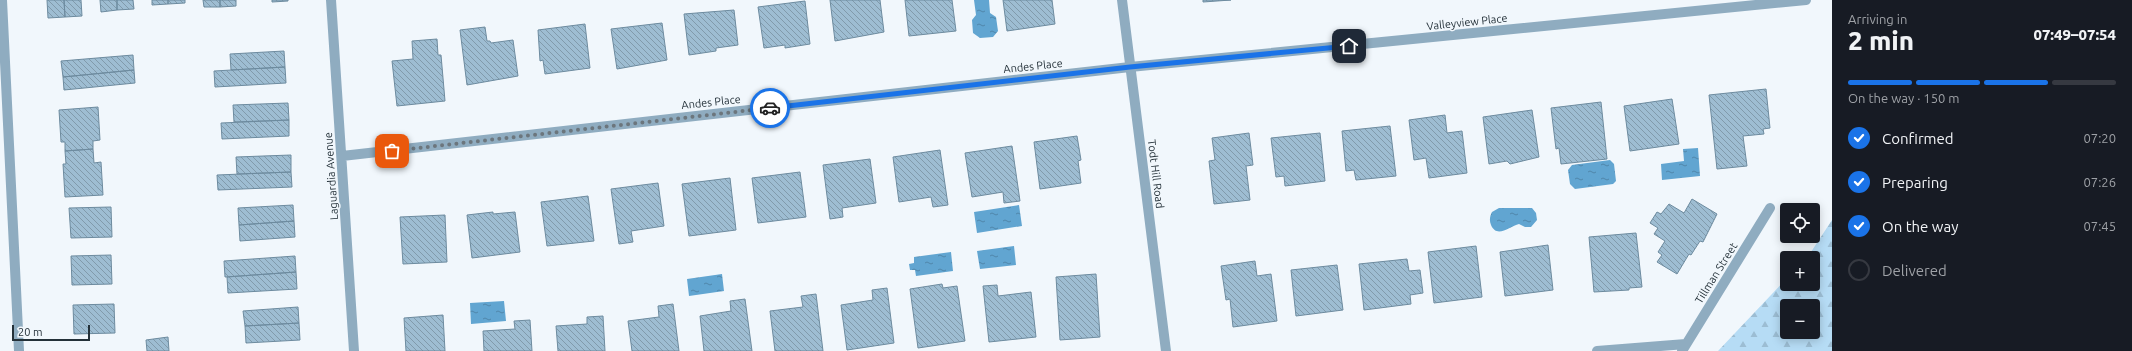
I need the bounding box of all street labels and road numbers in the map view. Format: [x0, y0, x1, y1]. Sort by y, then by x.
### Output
street label: Valleyview Place [1426, 12, 1508, 32]
street label: Andes Place [1003, 57, 1063, 75]
street label: Andes Place [681, 93, 741, 111]
street label: Laguardia Avenue [322, 132, 340, 220]
street label: Todt Hill Road [1146, 139, 1166, 209]
street label: Tillman Street [1693, 240, 1740, 306]

